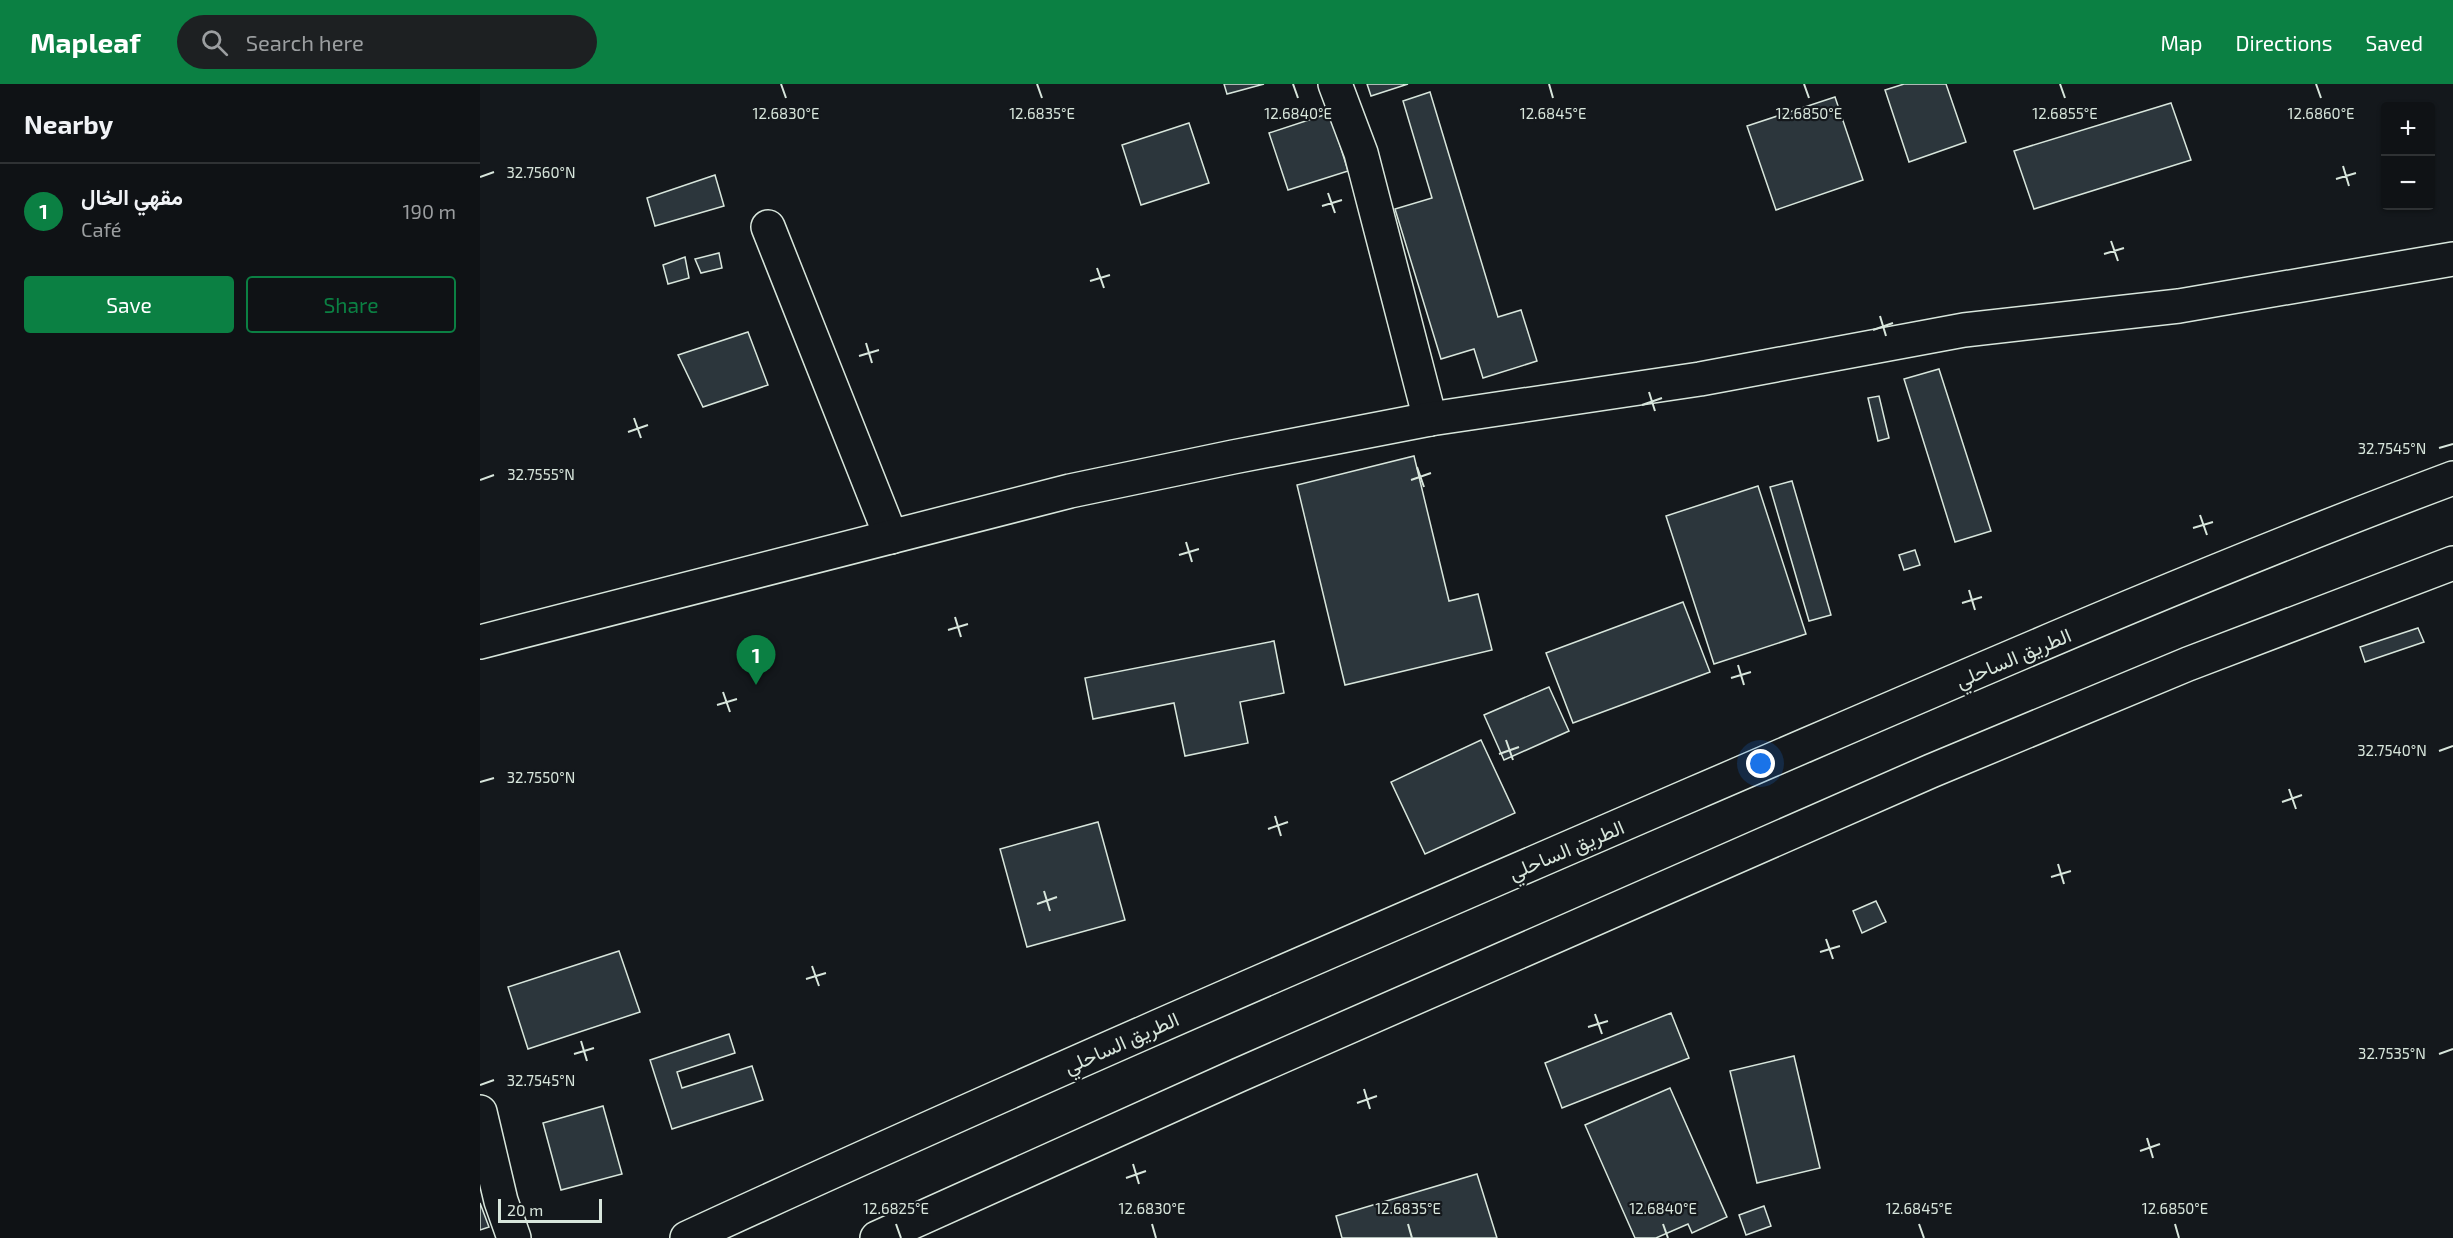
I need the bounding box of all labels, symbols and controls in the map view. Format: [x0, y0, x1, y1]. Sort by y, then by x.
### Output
search box [177, 15, 597, 69]
text: Mapleaf [30, 25, 141, 59]
icon: search [198, 26, 231, 59]
text: Search here [246, 29, 364, 55]
text: Map [2160, 30, 2203, 55]
text: Directions [2236, 30, 2332, 55]
text: Saved [2365, 30, 2423, 55]
map controls [2381, 102, 2435, 210]
button: + [2381, 102, 2435, 156]
text: 12.6830°E [753, 104, 819, 122]
text: 12.6835°E [1009, 104, 1075, 122]
text: 12.6840°E [1264, 104, 1332, 122]
text: 12.6845°E [1520, 104, 1586, 122]
text: 12.6850°E [1776, 104, 1842, 122]
text: 12.6855°E [2032, 104, 2098, 122]
text: 12.6860°E [2288, 104, 2355, 122]
text: Nearby [24, 108, 113, 139]
button: − [2381, 156, 2435, 210]
text: 32.7560°N [506, 163, 576, 181]
text: مقهي الخال [81, 183, 183, 209]
text: 1 [39, 199, 48, 223]
text: 190 m [403, 199, 456, 223]
text: Café [81, 217, 122, 241]
button: Save [24, 276, 234, 333]
button: Share [246, 276, 456, 333]
text: 32.7545°N [2358, 439, 2426, 457]
text: 32.7555°N [507, 465, 575, 483]
street label: الطريق الساحلي [1952, 622, 2077, 698]
pin: 1 [736, 636, 776, 685]
text: 32.7540°N [2357, 741, 2427, 759]
your location [1746, 749, 1775, 778]
text: 32.7550°N [507, 768, 575, 786]
street label: الطريق الساحلي [1505, 814, 1630, 890]
street label: الطريق الساحلي [1060, 1006, 1185, 1083]
text: 32.7535°N [2358, 1044, 2426, 1062]
text: 32.7545°N [507, 1071, 575, 1089]
scale bar [498, 1196, 602, 1224]
text: 12.6825°E [863, 1199, 929, 1217]
text: 12.6830°E [1119, 1199, 1185, 1217]
text: 12.6835°E [1375, 1199, 1441, 1217]
text: 12.6840°E [1629, 1199, 1697, 1217]
text: 12.6845°E [1886, 1199, 1952, 1217]
text: 12.6850°E [2142, 1199, 2208, 1217]
text: 20 m [507, 1200, 543, 1219]

